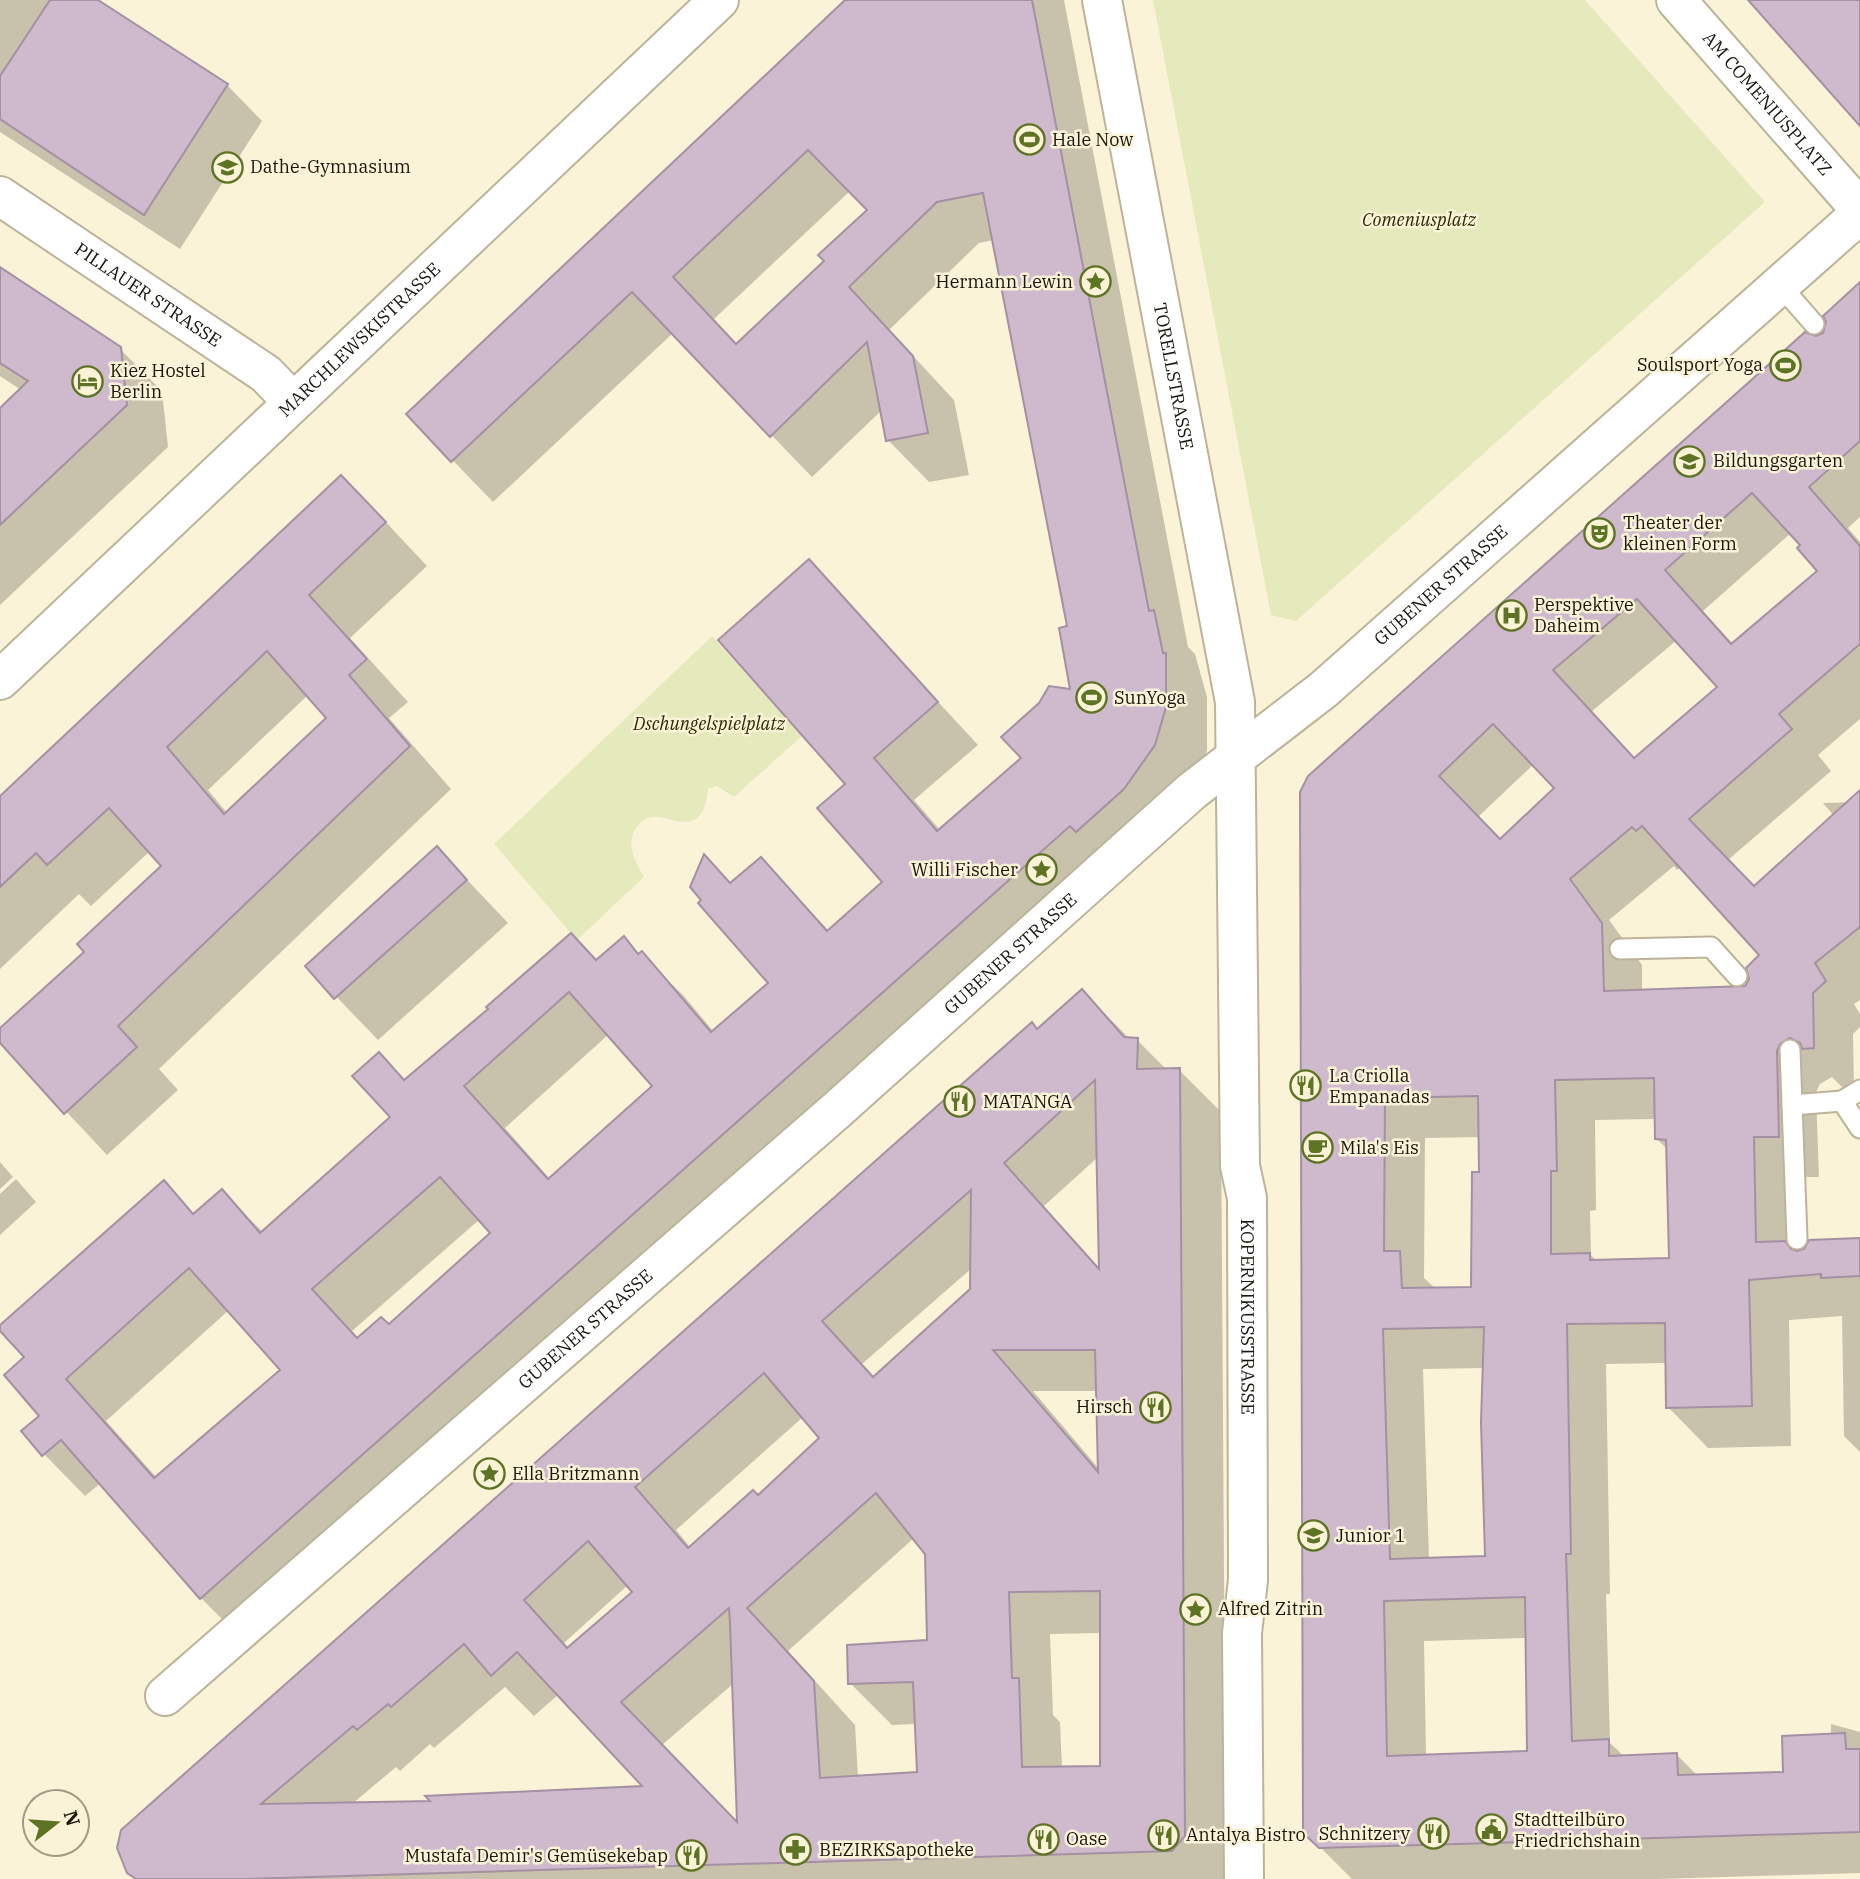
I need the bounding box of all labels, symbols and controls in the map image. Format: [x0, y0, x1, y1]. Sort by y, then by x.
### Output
street label: AM COMENIUSPLATZ [1698, 26, 1837, 180]
sports icon: Hale Now [1012, 123, 1046, 157]
place label: Hale Now [1052, 128, 1133, 151]
school or university icon: Dathe-Gymnasium [210, 150, 244, 184]
place label: Dathe-Gymnasium [250, 155, 411, 178]
park label: Comeniusplatz [1362, 208, 1477, 231]
street label: PILLAUER STRASSE [71, 237, 226, 352]
street label: MARCHLEWSKISTRASSE [274, 257, 445, 422]
place icon: Hermann Lewin [1079, 265, 1113, 299]
place label: Hermann Lewin [936, 270, 1073, 293]
street label: TORELLSTRASSE [1149, 301, 1199, 452]
sports icon: Soulsport Yoga [1769, 348, 1803, 382]
place label: Soulsport Yoga [1637, 353, 1763, 376]
place label: Kiez Hostel Berlin [110, 359, 206, 403]
hotel icon: Kiez Hostel Berlin [70, 364, 104, 398]
school or university icon: Bildungsgarten [1673, 444, 1707, 478]
place label: Bildungsgarten [1713, 449, 1843, 472]
place label: Theater der kleinen Form [1623, 511, 1737, 555]
theatre icon: Theater der kleinen Form [1583, 516, 1617, 550]
street label: GUBENER STRASSE [1369, 520, 1512, 650]
place label: Perspektive Daheim [1534, 593, 1634, 637]
hospital icon: Perspektive Daheim [1494, 598, 1528, 632]
sports icon: SunYoga [1074, 681, 1108, 715]
place label: SunYoga [1114, 686, 1186, 709]
park label: Dschungelspielplatz [632, 712, 786, 735]
place icon: Willi Fischer [1024, 853, 1058, 887]
place label: Willi Fischer [911, 858, 1018, 881]
street label: GUBENER STRASSE [939, 888, 1082, 1019]
place label: La Criolla Empanadas [1329, 1064, 1430, 1108]
restaurant icon: La Criolla Empanadas [1289, 1069, 1323, 1103]
restaurant icon: MATANGA [943, 1085, 977, 1119]
place label: MATANGA [983, 1090, 1073, 1113]
cafe icon: Mila's Eis [1300, 1131, 1334, 1165]
place label: Mila's Eis [1340, 1136, 1419, 1159]
street label: KOPERNIKUSSTRASSE [1236, 1219, 1260, 1415]
street label: GUBENER STRASSE [513, 1264, 657, 1394]
restaurant icon: Hirsch [1139, 1390, 1173, 1424]
place label: Hirsch [1076, 1395, 1133, 1418]
place icon: Ella Britzmann [472, 1457, 506, 1491]
place label: Ella Britzmann [512, 1462, 640, 1485]
school or university icon: Junior 1 [1296, 1519, 1330, 1553]
place label: Junior 1 [1336, 1524, 1406, 1547]
place icon: Alfred Zitrin [1178, 1592, 1212, 1626]
place label: Alfred Zitrin [1218, 1597, 1323, 1620]
north arrow [21, 1788, 91, 1858]
text: N [59, 1807, 86, 1829]
place label: Stadtteilbüro Friedrichshain [1514, 1808, 1640, 1852]
public building icon: Stadtteilbüro Friedrichshain [1474, 1813, 1508, 1847]
restaurant icon: Schnitzery [1416, 1817, 1450, 1851]
restaurant icon: Antalya Bistro [1146, 1818, 1180, 1852]
restaurant icon: Oase [1026, 1822, 1060, 1856]
place label: Schnitzery [1319, 1822, 1410, 1845]
place label: Antalya Bistro [1186, 1823, 1306, 1846]
place label: Oase [1066, 1827, 1107, 1850]
pharmacy icon: BEZIRKSapotheke [779, 1833, 813, 1867]
place label: BEZIRKSapotheke [819, 1838, 974, 1861]
restaurant icon: Mustafa Demir's Gemüsekebap [674, 1839, 708, 1873]
place label: Mustafa Demir's Gemüsekebap [404, 1844, 668, 1867]

